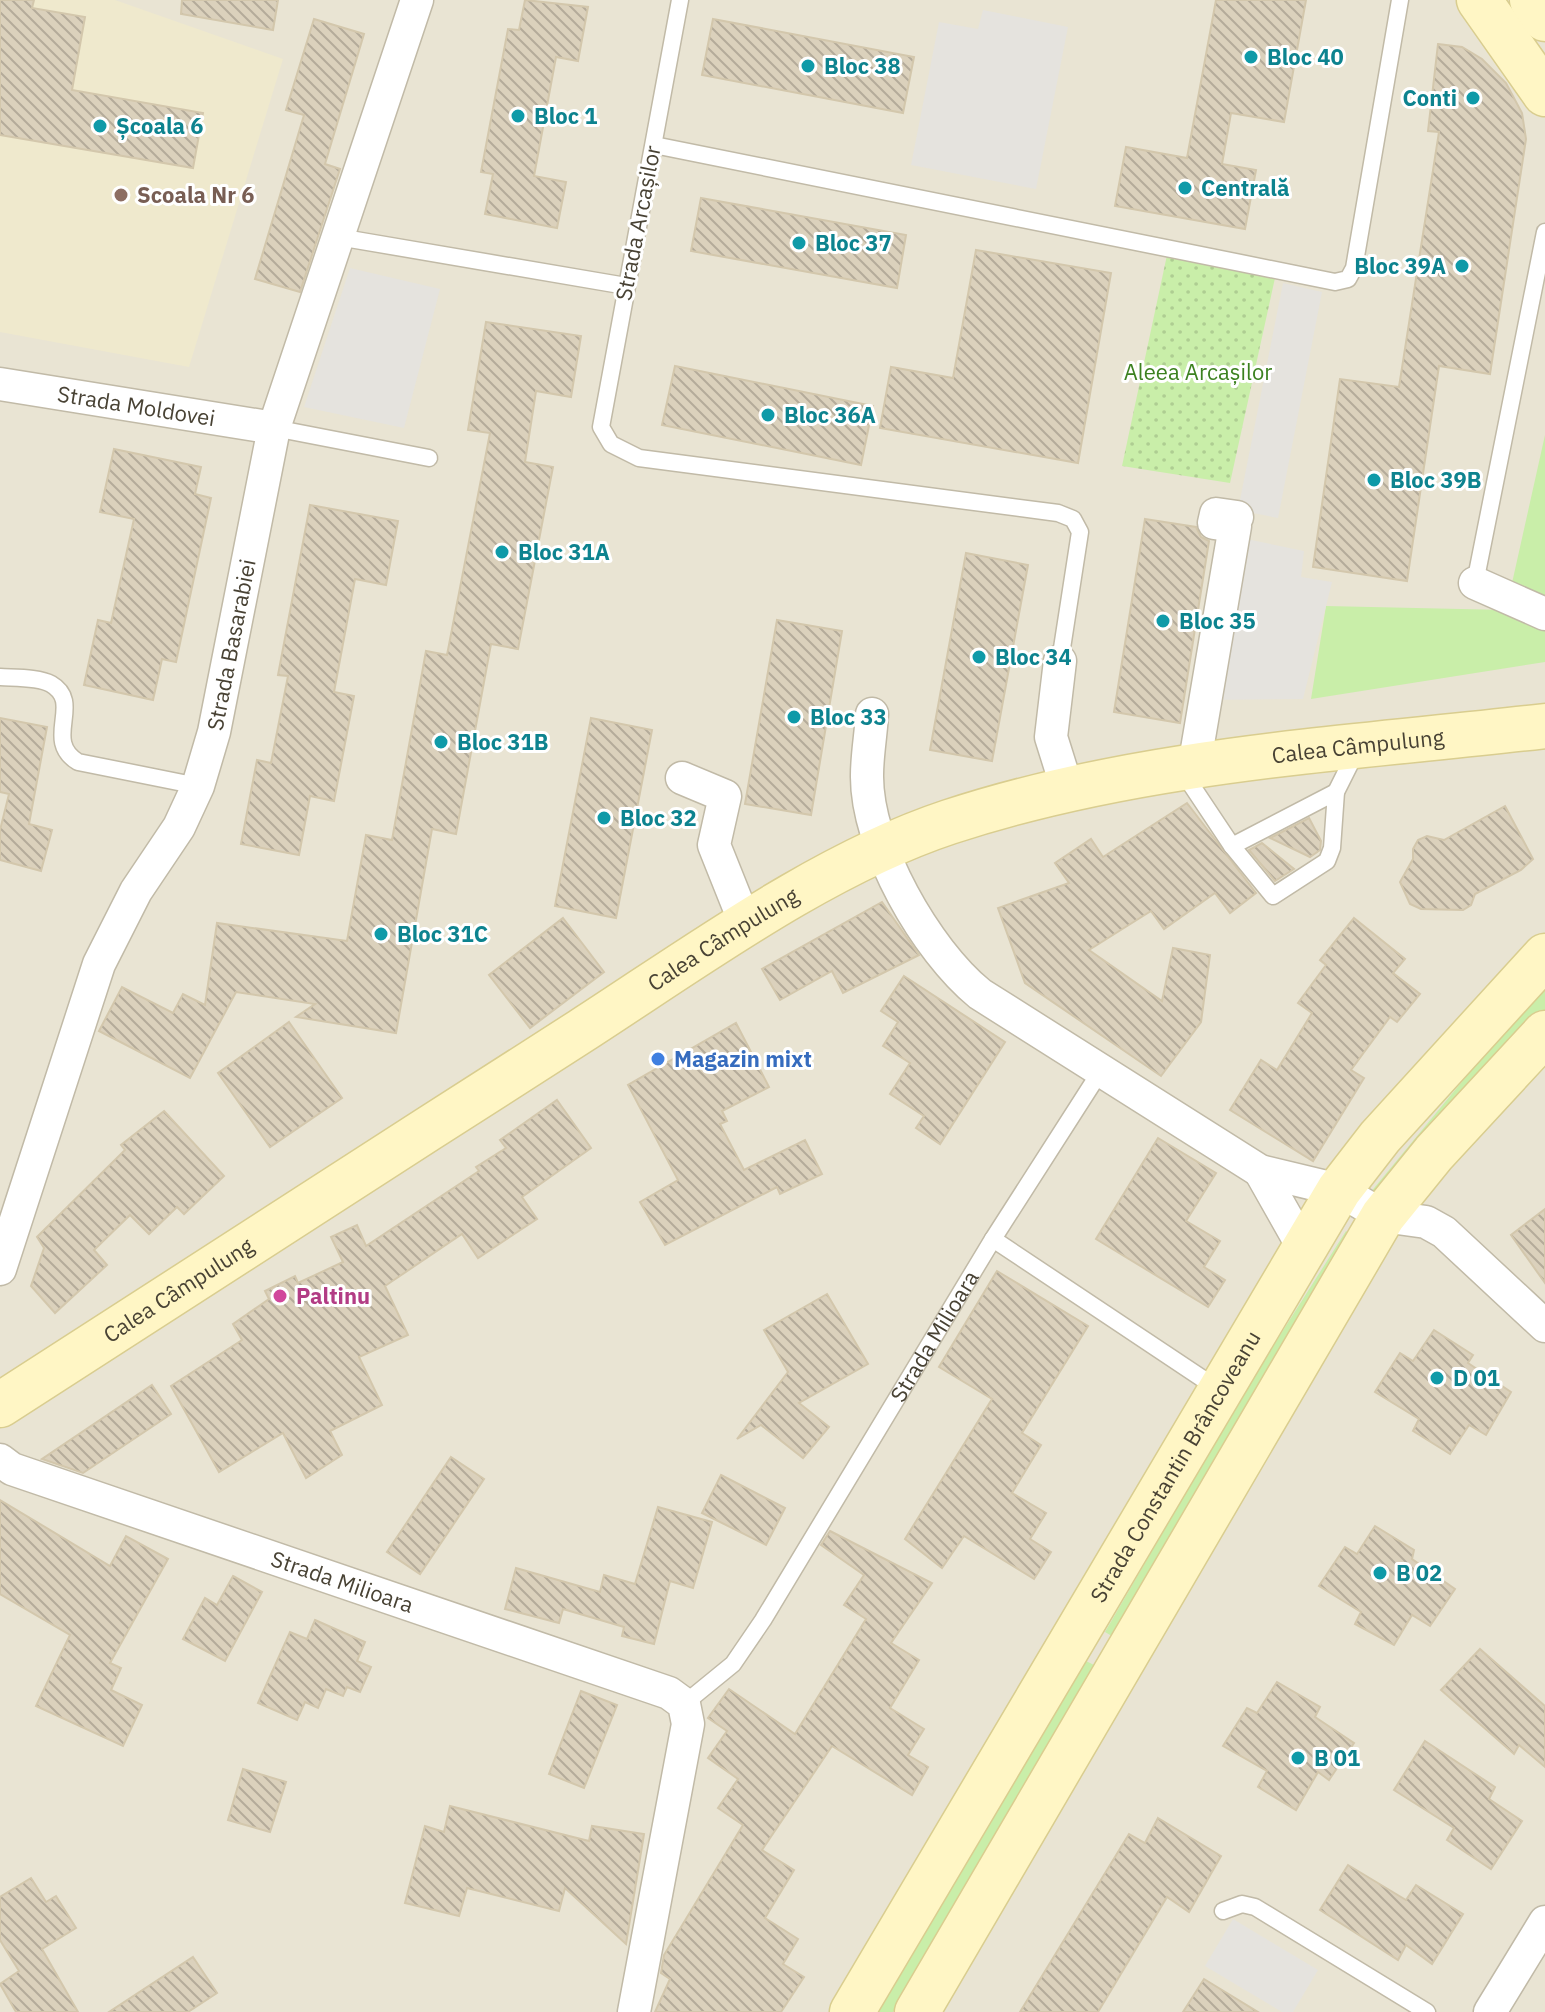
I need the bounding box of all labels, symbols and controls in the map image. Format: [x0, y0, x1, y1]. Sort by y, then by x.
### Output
place label: Bloc 40 [1267, 42, 1344, 71]
marker: Bloc 40 [1242, 48, 1260, 66]
place label: Bloc 38 [824, 51, 901, 80]
marker: Bloc 38 [799, 57, 817, 75]
place label: Conti [1402, 83, 1457, 112]
marker: Conti [1464, 89, 1482, 107]
place label: Bloc 1 [534, 101, 598, 130]
marker: Bloc 1 [509, 107, 527, 125]
place label: Școala 6 [116, 111, 204, 140]
marker: Școala 6 [91, 117, 109, 135]
street label: Strada Arcașilor [608, 143, 667, 303]
place label: Centrală [1201, 173, 1290, 202]
marker: Centrală [1176, 179, 1194, 197]
place label: Scoala Nr 6 [137, 180, 255, 209]
marker: Scoala Nr 6 [112, 186, 130, 204]
place label: Bloc 37 [815, 228, 892, 257]
marker: Bloc 37 [790, 234, 808, 252]
place label: Bloc 39A [1354, 251, 1446, 280]
marker: Bloc 39A [1453, 257, 1471, 275]
park label: Aleea Arcașilor [1124, 357, 1272, 386]
street label: Strada Moldovei [55, 378, 217, 432]
place label: Bloc 36A [784, 400, 876, 429]
marker: Bloc 36A [759, 406, 777, 424]
place label: Bloc 39B [1390, 465, 1481, 494]
marker: Bloc 39B [1365, 471, 1383, 489]
place label: Bloc 31A [518, 537, 610, 566]
marker: Bloc 31A [493, 543, 511, 561]
street label: Strada Basarabiei [200, 556, 262, 733]
place label: Bloc 35 [1179, 606, 1256, 635]
marker: Bloc 35 [1154, 612, 1172, 630]
place label: Bloc 34 [995, 642, 1072, 671]
marker: Bloc 34 [970, 648, 988, 666]
place label: Bloc 33 [810, 702, 887, 731]
marker: Bloc 33 [785, 708, 803, 726]
street label: Calea Câmpulung [1270, 722, 1446, 769]
place label: Bloc 31B [457, 727, 548, 756]
marker: Bloc 31B [432, 733, 450, 751]
place label: Bloc 32 [620, 803, 697, 832]
marker: Bloc 32 [595, 809, 613, 827]
street label: Calea Câmpulung [642, 880, 804, 997]
place label: Bloc 31C [397, 919, 488, 948]
marker: Bloc 31C [372, 925, 390, 943]
place label: Magazin mixt [674, 1044, 812, 1073]
marker: Magazin mixt [649, 1050, 667, 1068]
street label: Calea Câmpulung [97, 1230, 259, 1349]
street label: Strada Milioara [883, 1265, 985, 1407]
place label: Paltinu [296, 1281, 370, 1310]
marker: Paltinu [271, 1287, 289, 1305]
street label: Strada Constantin Brâncoveanu [1083, 1325, 1267, 1608]
place label: D 01 [1453, 1363, 1500, 1392]
marker: D 01 [1428, 1369, 1446, 1387]
street label: Strada Milioara [267, 1543, 418, 1619]
place label: B 02 [1396, 1558, 1442, 1587]
marker: B 02 [1371, 1564, 1389, 1582]
place label: B 01 [1314, 1743, 1360, 1772]
marker: B 01 [1289, 1749, 1307, 1767]

